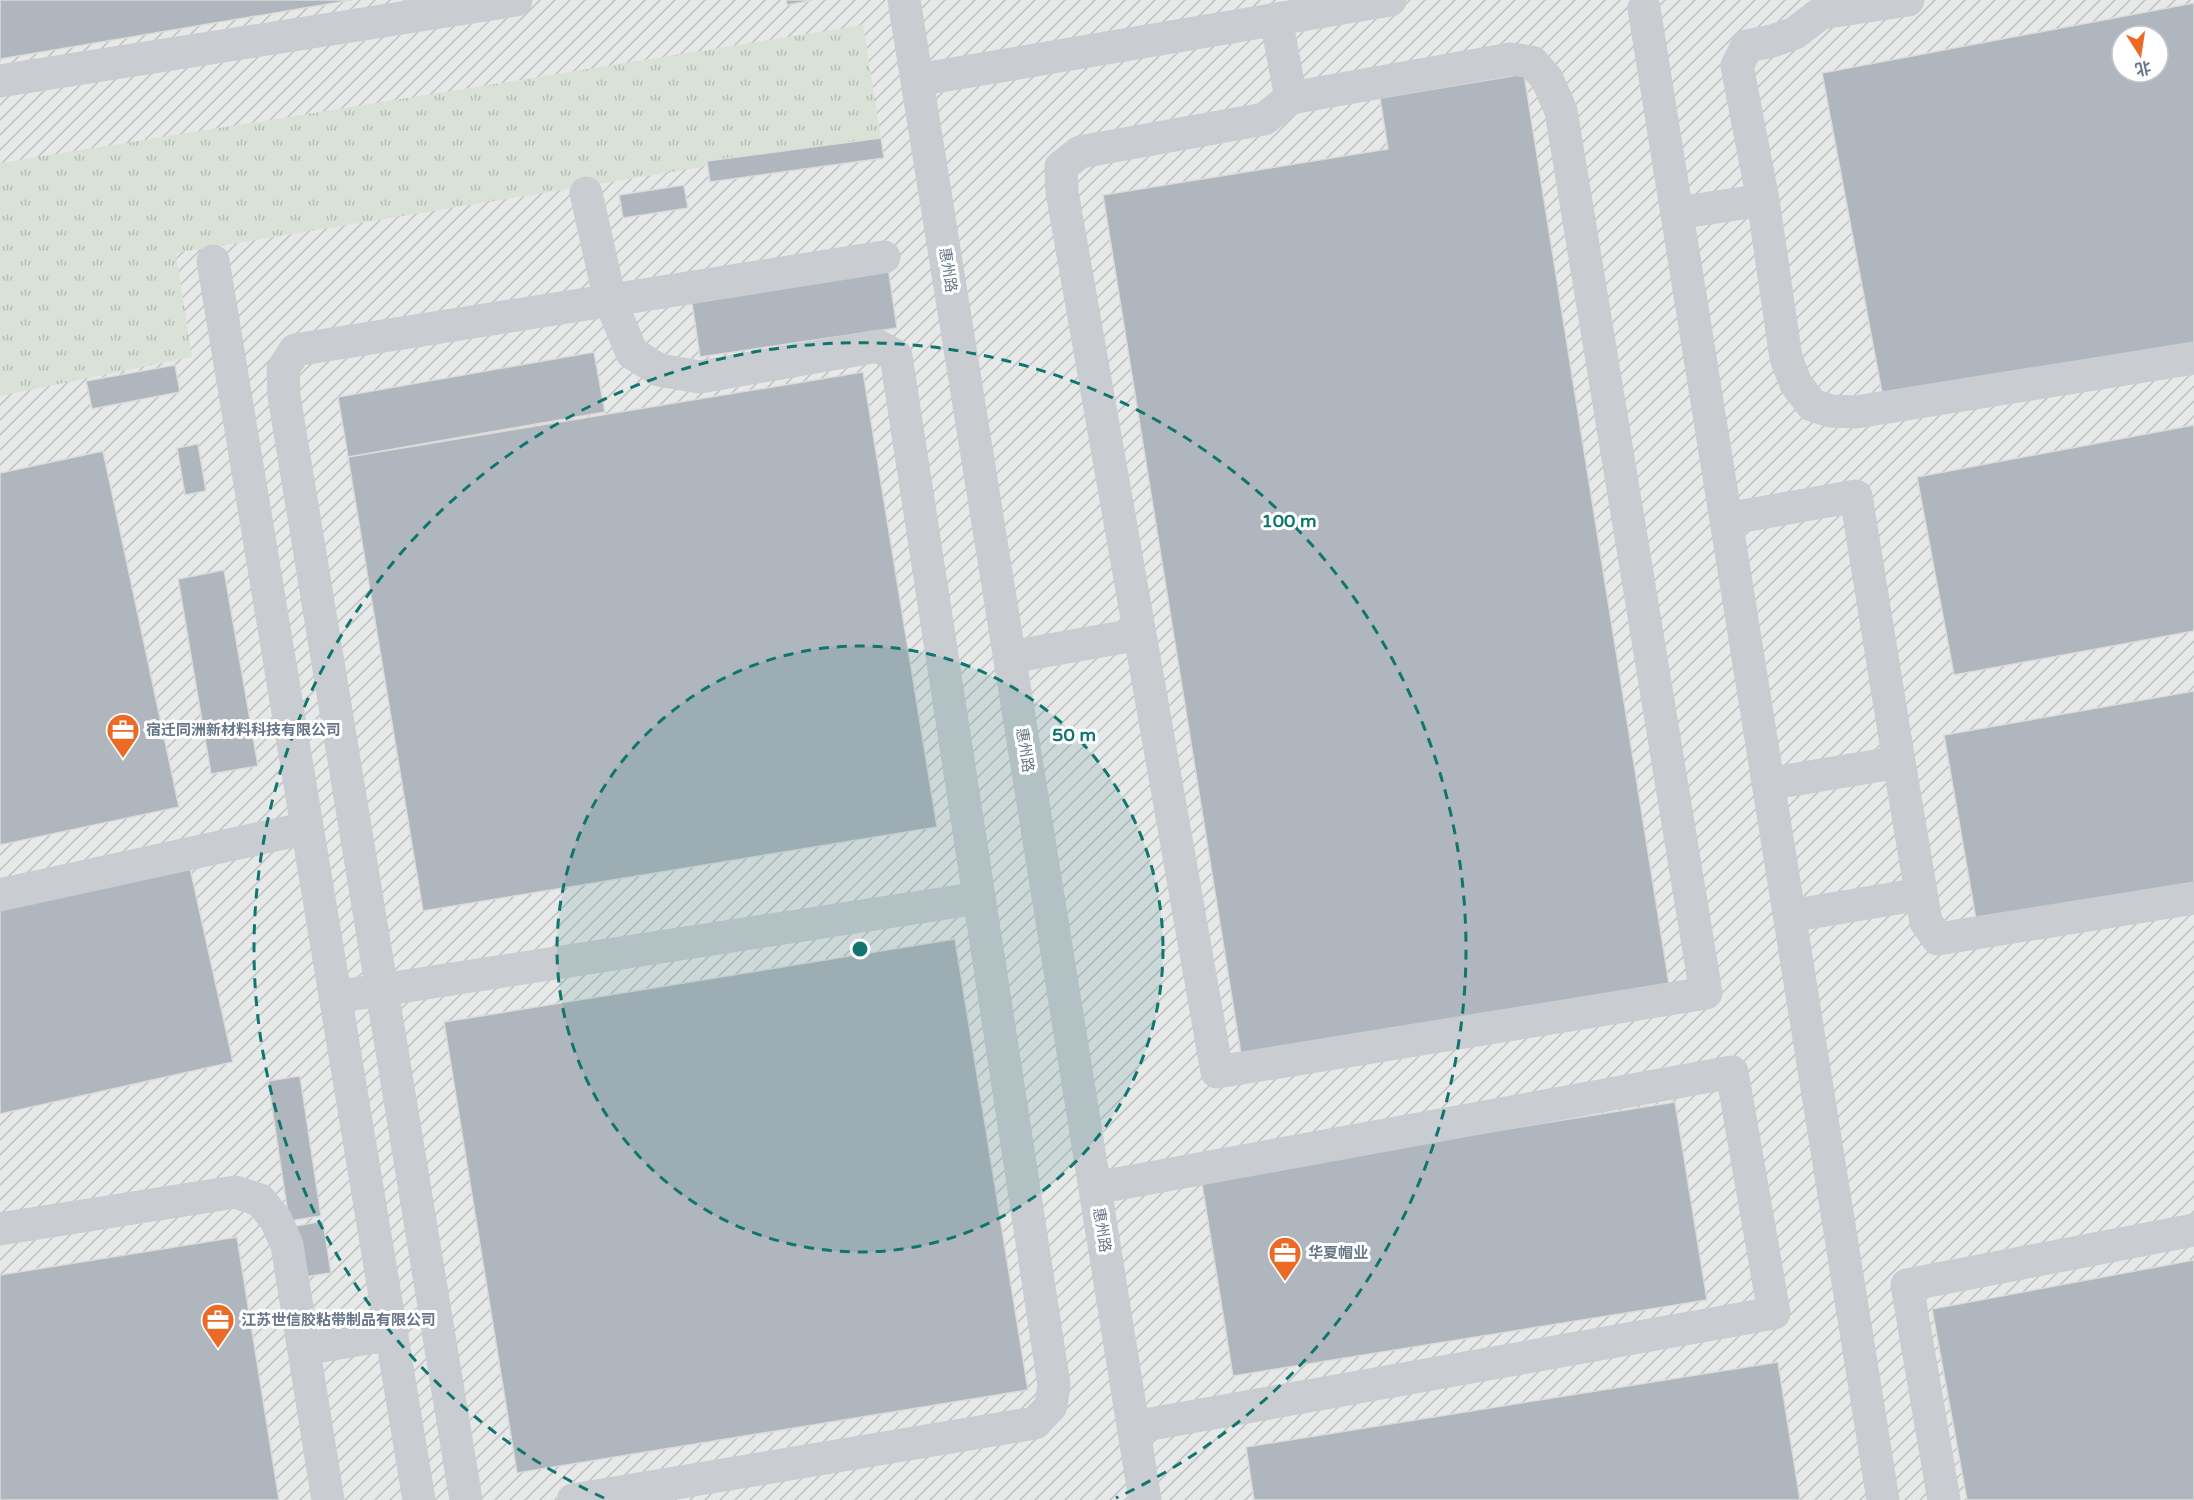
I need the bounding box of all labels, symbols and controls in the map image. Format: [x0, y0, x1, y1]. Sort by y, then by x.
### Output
north arrow [2110, 24, 2170, 84]
text: 北 [2133, 56, 2153, 79]
street label: 惠州路 [936, 246, 960, 294]
text: 100 m [1261, 510, 1317, 532]
office icon: 宿迁同洲新材料科技有限公司 [105, 712, 141, 759]
place label: 宿迁同洲新材料科技有限公司 [146, 721, 341, 739]
text: 50 m [1052, 724, 1096, 746]
street label: 惠州路 [1013, 726, 1037, 774]
centre of rings [850, 939, 870, 959]
street label: 惠州路 [1090, 1206, 1114, 1254]
office icon: 华夏帽业 [1267, 1235, 1303, 1282]
place label: 华夏帽业 [1308, 1244, 1368, 1262]
office icon: 江苏世信胶粘带制品有限公司 [200, 1302, 236, 1349]
place label: 江苏世信胶粘带制品有限公司 [241, 1311, 436, 1329]

